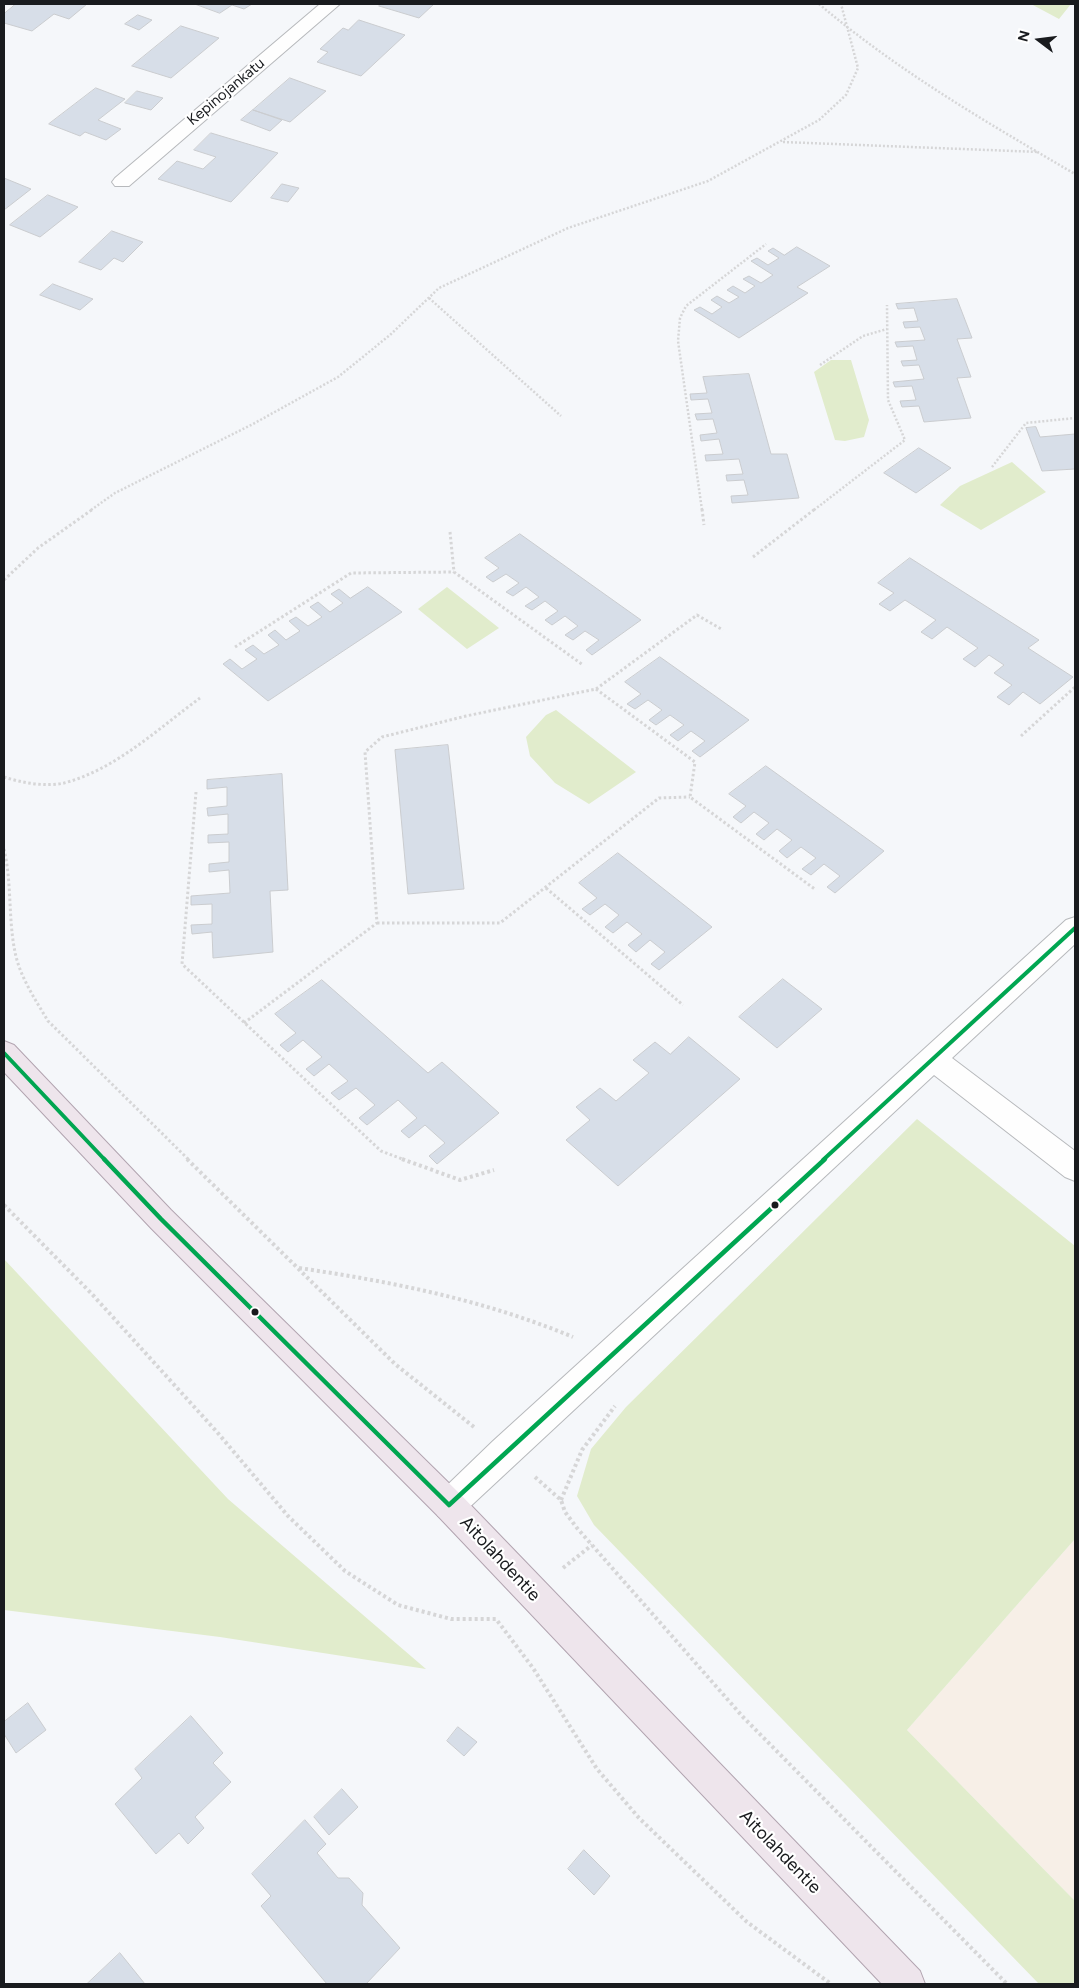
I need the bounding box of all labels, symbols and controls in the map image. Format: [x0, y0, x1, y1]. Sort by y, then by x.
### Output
north arrow [1014, 15, 1064, 65]
text: N [1014, 29, 1034, 43]
street label: Kepinojankatu [184, 54, 268, 130]
unlabelled marker [770, 1200, 780, 1210]
unlabelled marker [250, 1307, 260, 1317]
street label: Aitolahdentie [455, 1512, 545, 1606]
street label: Aitolahdentie [735, 1806, 825, 1898]

